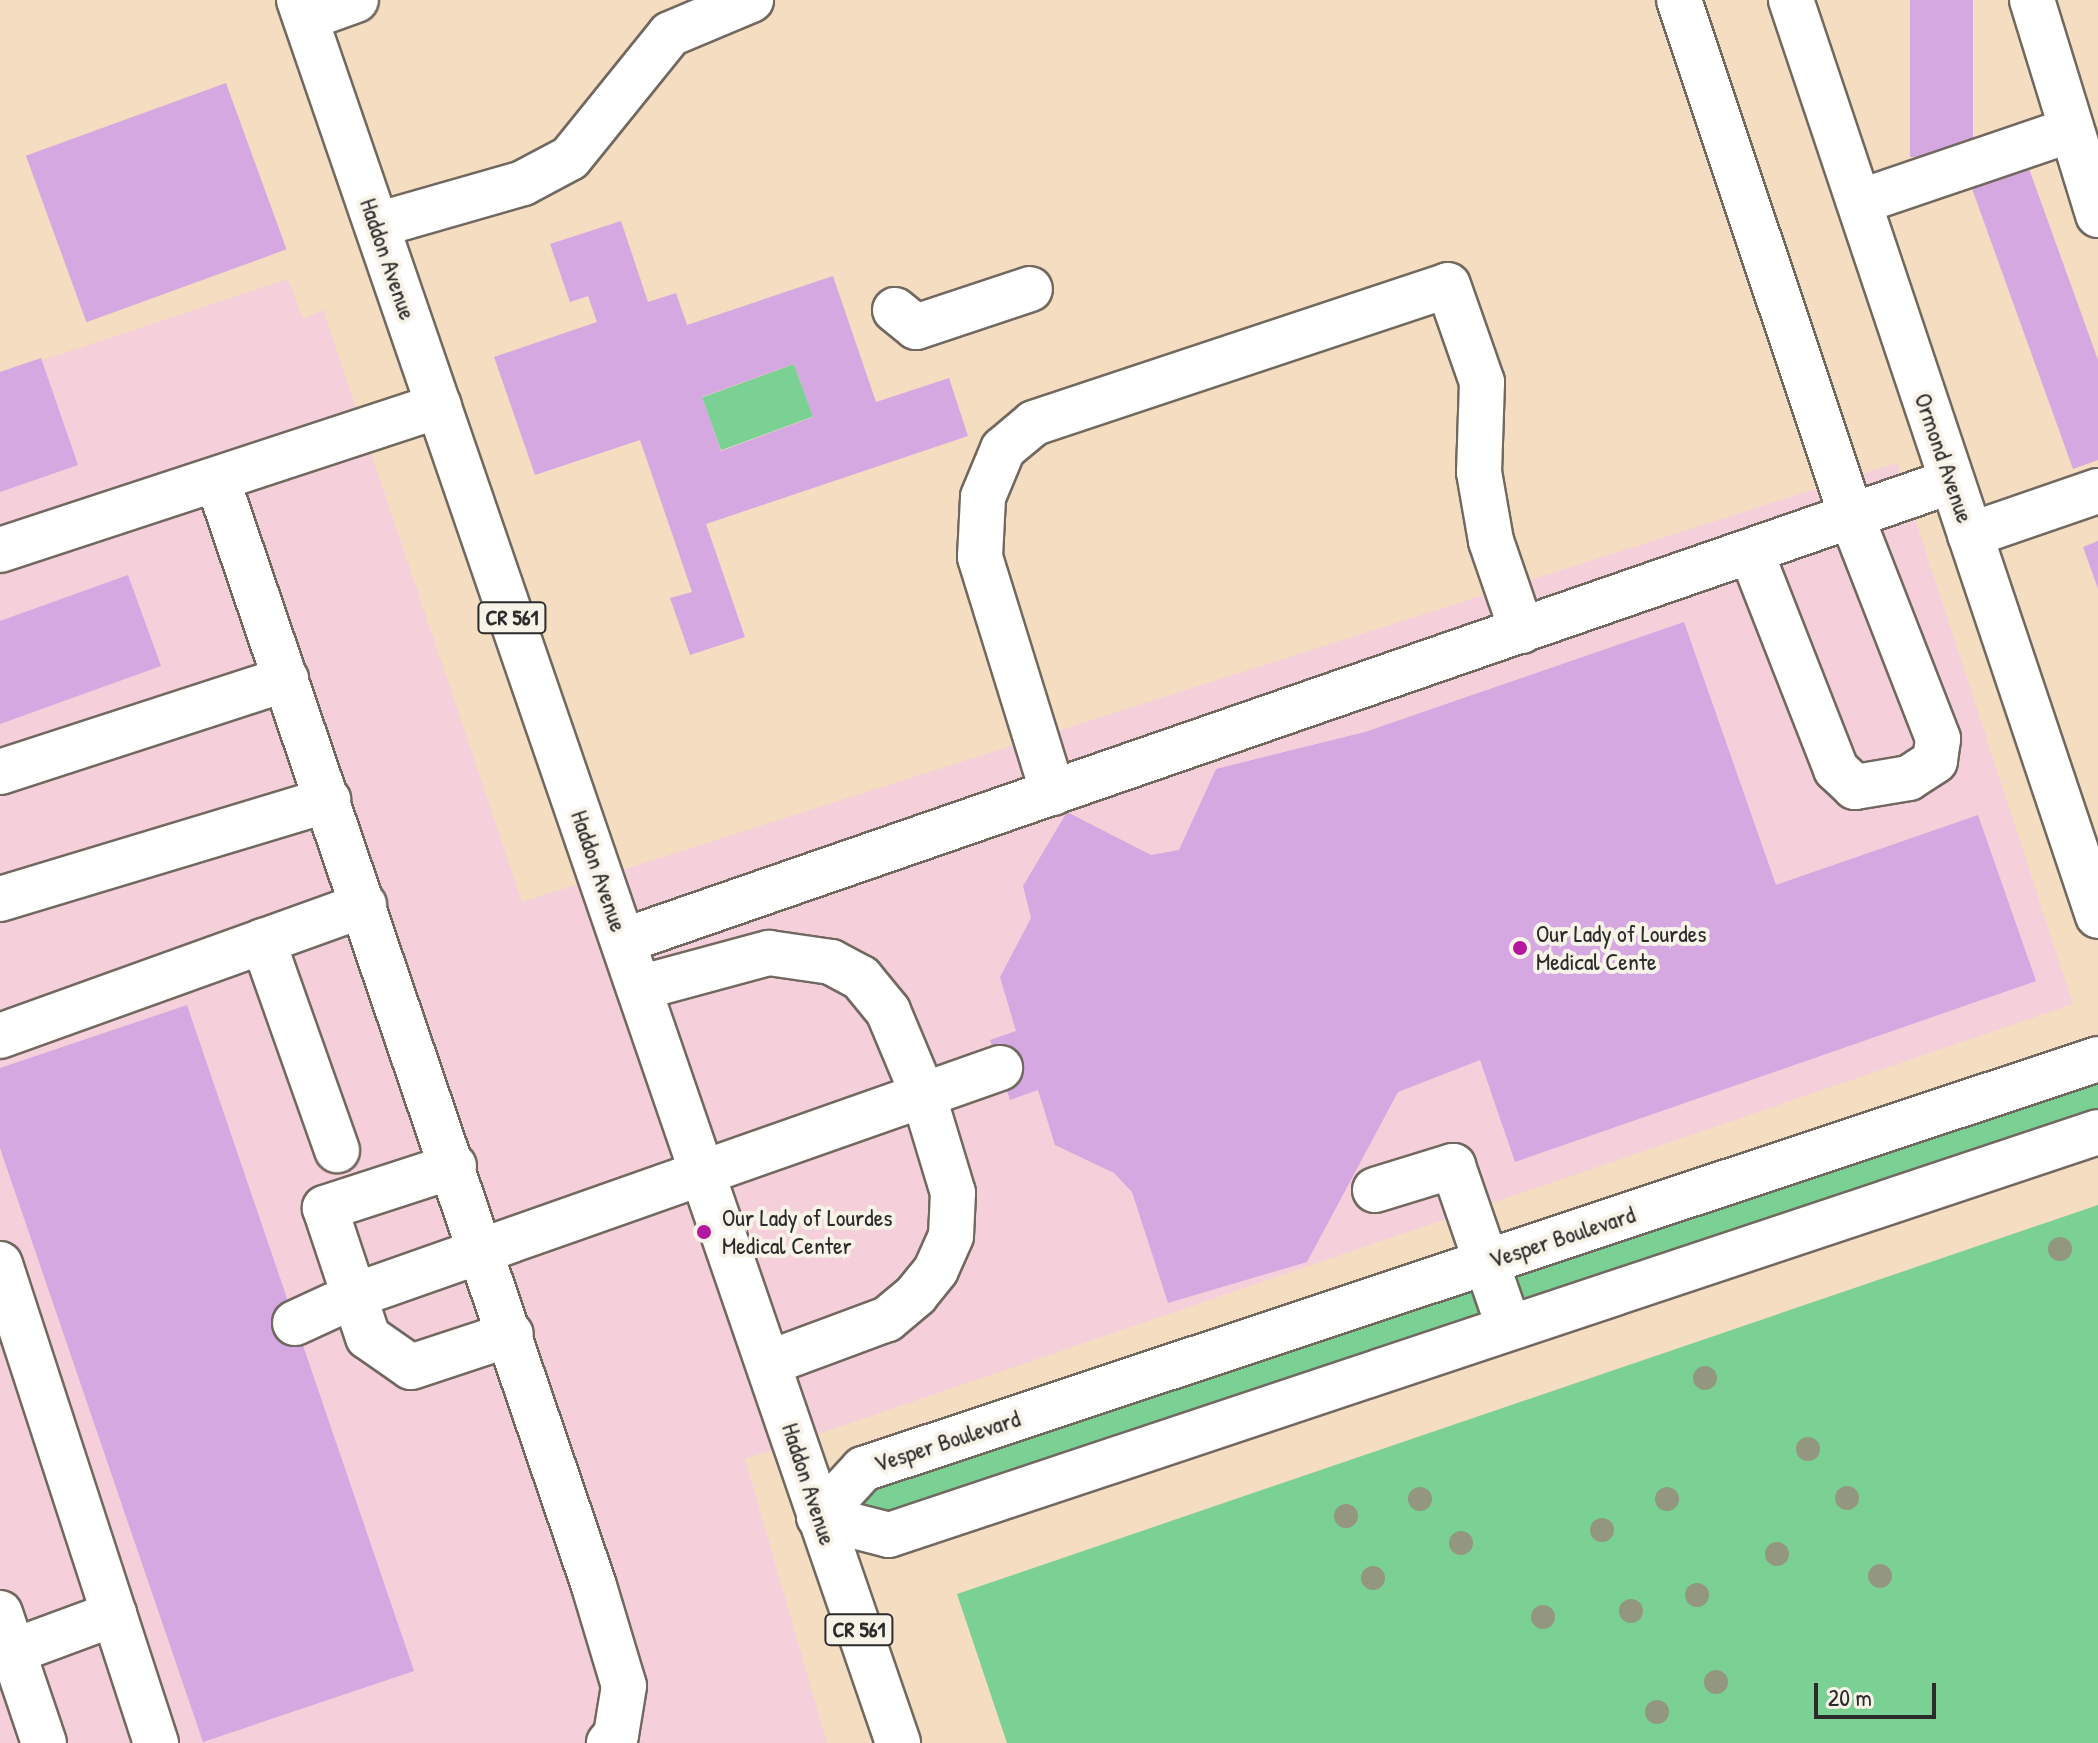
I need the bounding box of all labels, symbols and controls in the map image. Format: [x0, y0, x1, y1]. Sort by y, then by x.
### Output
street label: Haddon Avenue [354, 195, 422, 323]
street label: Ormond Avenue [1908, 389, 1980, 527]
road number: CR 561 [476, 600, 548, 636]
street label: Haddon Avenue [565, 807, 633, 935]
place label: Our Lady of Lourdes Medical Cente [1536, 920, 1706, 976]
marker: Our Lady of Lourdes Medical Cente [1511, 939, 1529, 957]
street label: Vesper Boulevard [1485, 1200, 1639, 1274]
place label: Our Lady of Lourdes Medical Center [722, 1204, 892, 1260]
marker: Our Lady of Lourdes Medical Center [693, 1221, 715, 1243]
street label: Vesper Boulevard [870, 1404, 1024, 1478]
street label: Haddon Avenue [776, 1420, 842, 1548]
road number: CR 561 [823, 1612, 895, 1648]
scale bar [1818, 1667, 1940, 1717]
text: 20 m [1828, 1681, 1872, 1713]

